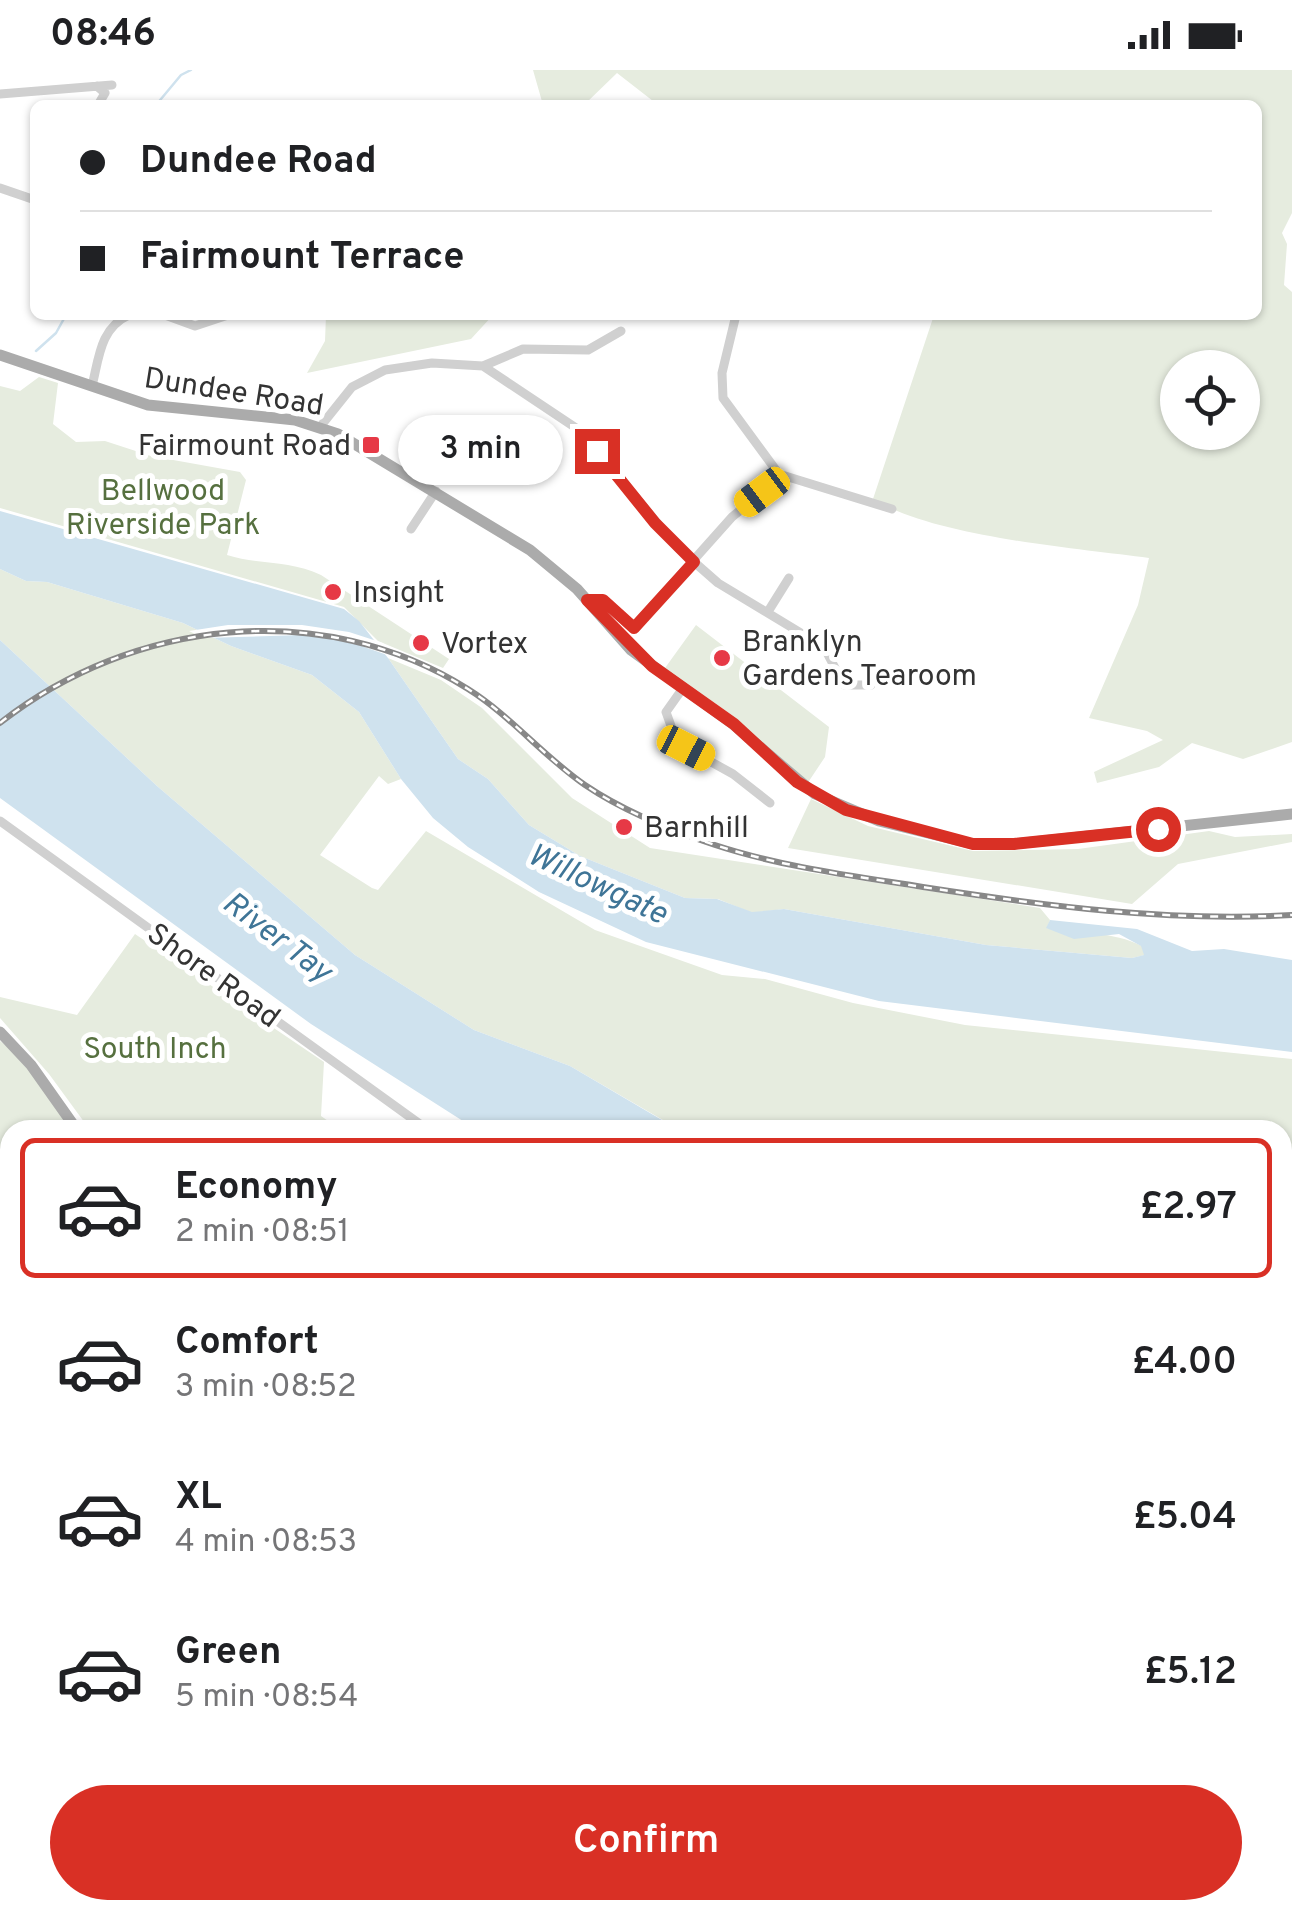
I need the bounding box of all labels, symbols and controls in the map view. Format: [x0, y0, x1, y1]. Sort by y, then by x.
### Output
text: 08:46 [50, 11, 156, 60]
text: Dundee Road [140, 138, 377, 187]
text: Fairmount Terrace [140, 234, 464, 283]
map controls [1160, 350, 1260, 450]
button: locate [1160, 350, 1260, 450]
street label: Dundee Road [141, 361, 326, 426]
callout: 3 min [397, 416, 562, 486]
place label: Fairmount Road [138, 429, 351, 466]
route end [575, 429, 620, 474]
text: 3 min [439, 430, 522, 470]
marker: Fairmount Road [360, 434, 382, 456]
car [729, 462, 795, 522]
park label: Bellwood Riverside Park [66, 474, 260, 545]
place label: Insight [353, 576, 445, 613]
marker: Insight [322, 581, 344, 603]
place label: Branklyn Gardens Tearoom [742, 625, 977, 696]
place label: Vortex [441, 627, 528, 664]
marker: Vortex [410, 632, 432, 654]
marker: Branklyn Gardens Tearoom [711, 647, 733, 669]
car [652, 721, 720, 775]
route start [1136, 807, 1181, 852]
place label: Barnhill [644, 811, 749, 848]
marker: Barnhill [613, 816, 635, 838]
water label: Willowgate [521, 836, 673, 936]
water label: River Tay [213, 884, 341, 994]
street label: Shore Road [139, 916, 286, 1038]
park label: South Inch [83, 1032, 227, 1069]
icon: car [55, 1163, 145, 1253]
text: Economy [175, 1164, 337, 1213]
text: £2.97 [1139, 1184, 1237, 1233]
text: 2 min · 08:51 [175, 1213, 350, 1253]
icon: car [55, 1318, 145, 1408]
text: Comfort [175, 1319, 319, 1368]
text: £4.00 [1131, 1339, 1237, 1388]
text: 3 min · 08:52 [175, 1368, 357, 1408]
icon: car [55, 1473, 145, 1563]
text: XL [175, 1474, 222, 1523]
text: £5.04 [1133, 1494, 1237, 1543]
text: 4 min · 08:53 [175, 1523, 357, 1563]
icon: car [55, 1628, 145, 1718]
text: Green [175, 1629, 281, 1678]
text: £5.12 [1144, 1649, 1237, 1698]
text: 5 min · 08:54 [175, 1678, 358, 1718]
button: Confirm [50, 1785, 1242, 1900]

